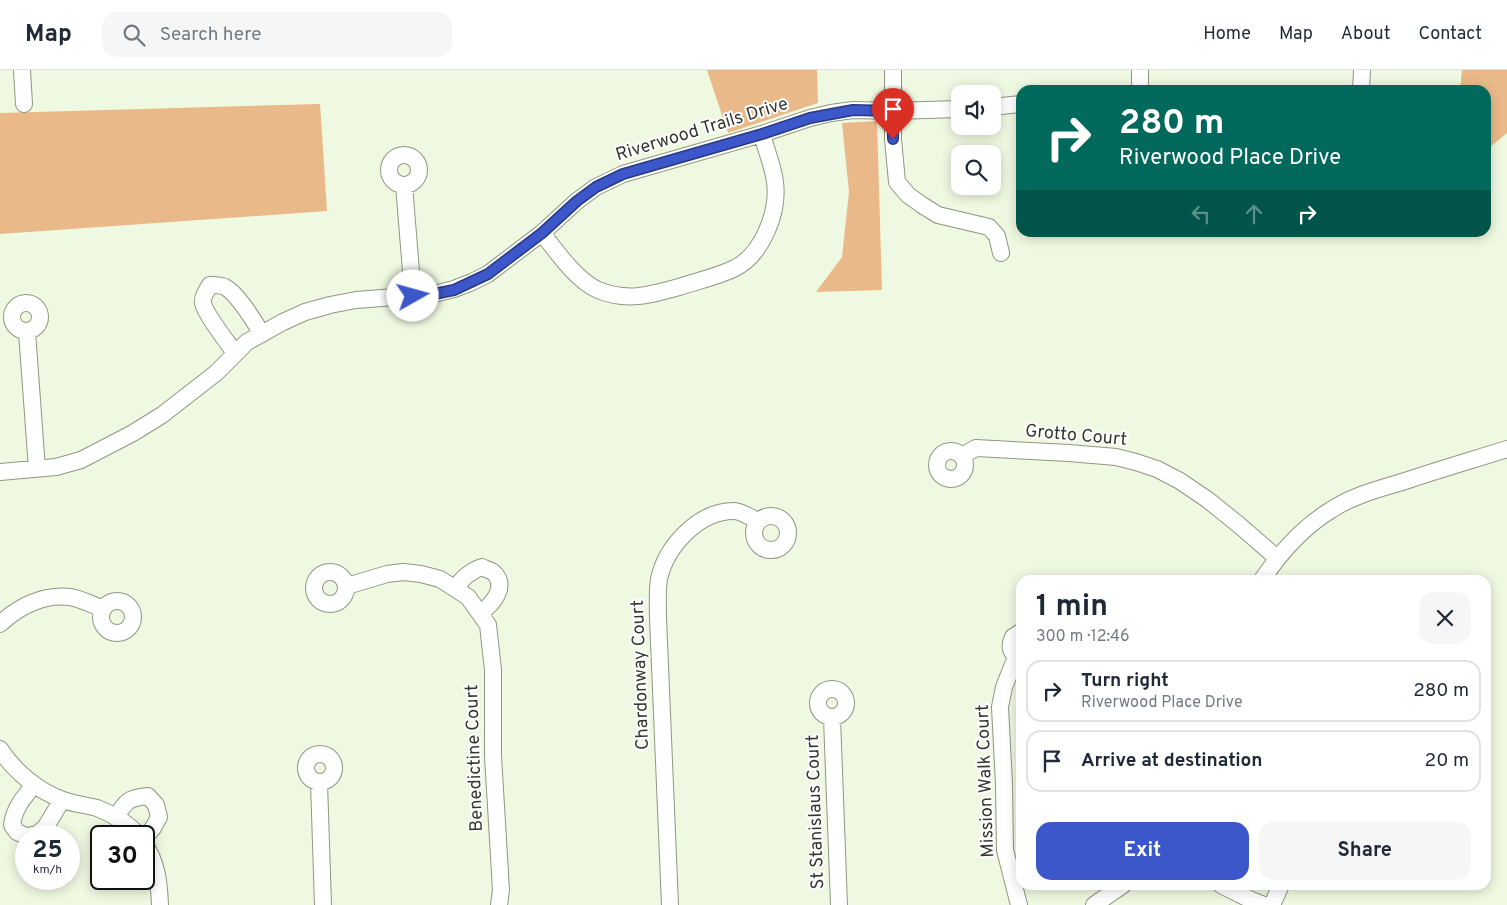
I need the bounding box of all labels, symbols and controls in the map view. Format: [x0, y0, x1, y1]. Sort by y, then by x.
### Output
search box [102, 12, 452, 57]
text: Map [25, 20, 72, 50]
icon: search [120, 21, 148, 49]
text: Search here [160, 23, 261, 47]
text: Home [1203, 23, 1251, 46]
text: Map [1279, 23, 1313, 46]
text: About [1341, 23, 1390, 46]
text: Contact [1418, 23, 1482, 46]
map controls [951, 85, 1001, 195]
button: sound [951, 85, 1001, 135]
pin [872, 88, 914, 139]
street label: Riverwood Trails Drive [613, 93, 791, 167]
icon: arrive [879, 95, 907, 123]
text: 280 m [1119, 102, 1224, 146]
icon: right [1036, 105, 1101, 170]
button: search [951, 145, 1001, 195]
text: Riverwood Place Drive [1119, 145, 1341, 172]
icon: left [1187, 200, 1215, 228]
icon: ahead [1240, 200, 1268, 228]
icon: right [1293, 200, 1321, 228]
position arrow [386, 269, 438, 321]
street label: Grotto Court [1024, 420, 1128, 452]
text: 1 min [1036, 589, 1108, 626]
button: close [1419, 592, 1471, 644]
street label: Chardonway Court [627, 600, 655, 750]
text: 300 m · 12:46 [1036, 627, 1130, 647]
text: Turn right [1081, 669, 1169, 693]
icon: right [1038, 677, 1066, 705]
text: 280 m [1413, 679, 1469, 703]
street label: Benedictine Court [461, 684, 489, 832]
text: Riverwood Place Drive [1081, 693, 1243, 713]
street label: Mission Walk Court [972, 704, 1000, 858]
street label: St Stanislaus Court [802, 734, 830, 890]
icon: arrive [1038, 747, 1066, 775]
text: Arrive at destination [1081, 749, 1262, 773]
text: 20 m [1425, 749, 1469, 773]
button: Exit [1036, 822, 1249, 880]
button: Share [1259, 822, 1471, 880]
speed limit sign: 30 [90, 825, 155, 890]
text: 25 [32, 835, 63, 867]
text: km/h [33, 862, 62, 878]

